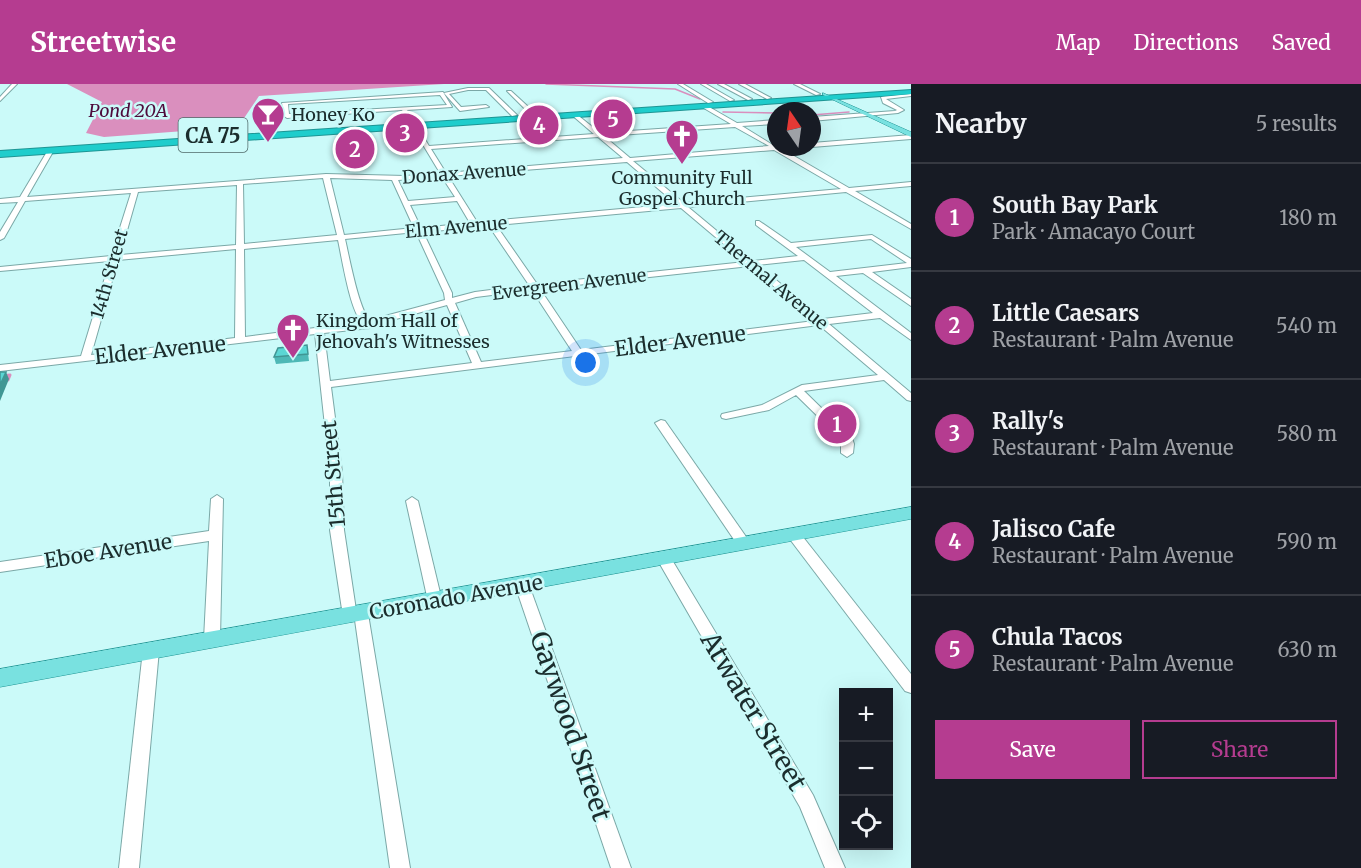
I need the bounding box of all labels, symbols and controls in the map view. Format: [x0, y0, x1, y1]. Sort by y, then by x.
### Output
text: Streetwise [30, 24, 176, 60]
text: Map [1056, 29, 1100, 56]
text: Directions [1133, 29, 1238, 56]
text: Saved [1271, 29, 1331, 56]
bar icon: Honey Ko [250, 96, 286, 143]
pin: 5 [594, 96, 632, 141]
water label: Pond 20A [88, 99, 168, 122]
pin: 4 [520, 102, 558, 147]
north arrow [767, 102, 821, 156]
place label: Honey Ko [291, 103, 375, 126]
text: Nearby [935, 107, 1027, 140]
pin: 3 [386, 110, 424, 156]
text: 5 results [1256, 111, 1337, 136]
road number: CA 75 [178, 118, 248, 152]
church icon: Community Full Gospel Church [664, 118, 700, 165]
pin: 2 [336, 126, 374, 172]
street label: Donax Avenue [401, 157, 527, 189]
place label: Community Full Gospel Church [611, 166, 753, 210]
text: South Bay Park [992, 191, 1158, 219]
text: 1 [950, 205, 959, 230]
text: 180 m [1279, 205, 1337, 230]
street label: Elm Avenue [404, 211, 508, 243]
text: Park · Amacayo Court [992, 219, 1195, 244]
street label: Thermal Avenue [709, 225, 833, 335]
street label: 14th Street [85, 226, 133, 322]
street label: Evergreen Avenue [491, 263, 647, 305]
text: Little Caesars [992, 299, 1139, 327]
place label: Kingdom Hall of Jehovah's Witnesses [315, 309, 490, 353]
church icon: Kingdom Hall of Jehovah's Witnesses [275, 312, 311, 359]
text: 2 [949, 313, 960, 338]
text: 540 m [1276, 313, 1337, 338]
street label: Elder Avenue [613, 320, 747, 362]
text: Restaurant · Palm Avenue [992, 327, 1233, 352]
street label: Elder Avenue [93, 330, 227, 370]
your location [571, 348, 600, 377]
pin: 1 [818, 402, 856, 446]
text: Rally's [992, 407, 1064, 435]
street label: 15th Street [315, 419, 351, 529]
text: 3 [949, 421, 960, 446]
text: 580 m [1276, 421, 1337, 446]
text: Restaurant · Palm Avenue [992, 435, 1233, 460]
text: Jalisco Cafe [992, 515, 1115, 543]
street label: Eboe Avenue [42, 528, 174, 574]
text: 4 [948, 529, 961, 554]
text: 590 m [1276, 529, 1337, 554]
text: Restaurant · Palm Avenue [992, 543, 1233, 568]
street label: Coronado Avenue [367, 568, 545, 626]
text: Chula Tacos [992, 623, 1123, 651]
street label: Atwater Street [693, 625, 814, 796]
street label: Gaywood Street [523, 627, 619, 825]
text: 5 [949, 637, 960, 662]
text: 630 m [1277, 637, 1337, 662]
text: Restaurant · Palm Avenue [992, 651, 1233, 676]
map controls [839, 688, 893, 850]
button: + [839, 688, 893, 742]
button: Save [935, 720, 1130, 779]
button: Share [1142, 720, 1337, 779]
button: − [839, 742, 893, 796]
button: locate [839, 796, 893, 850]

